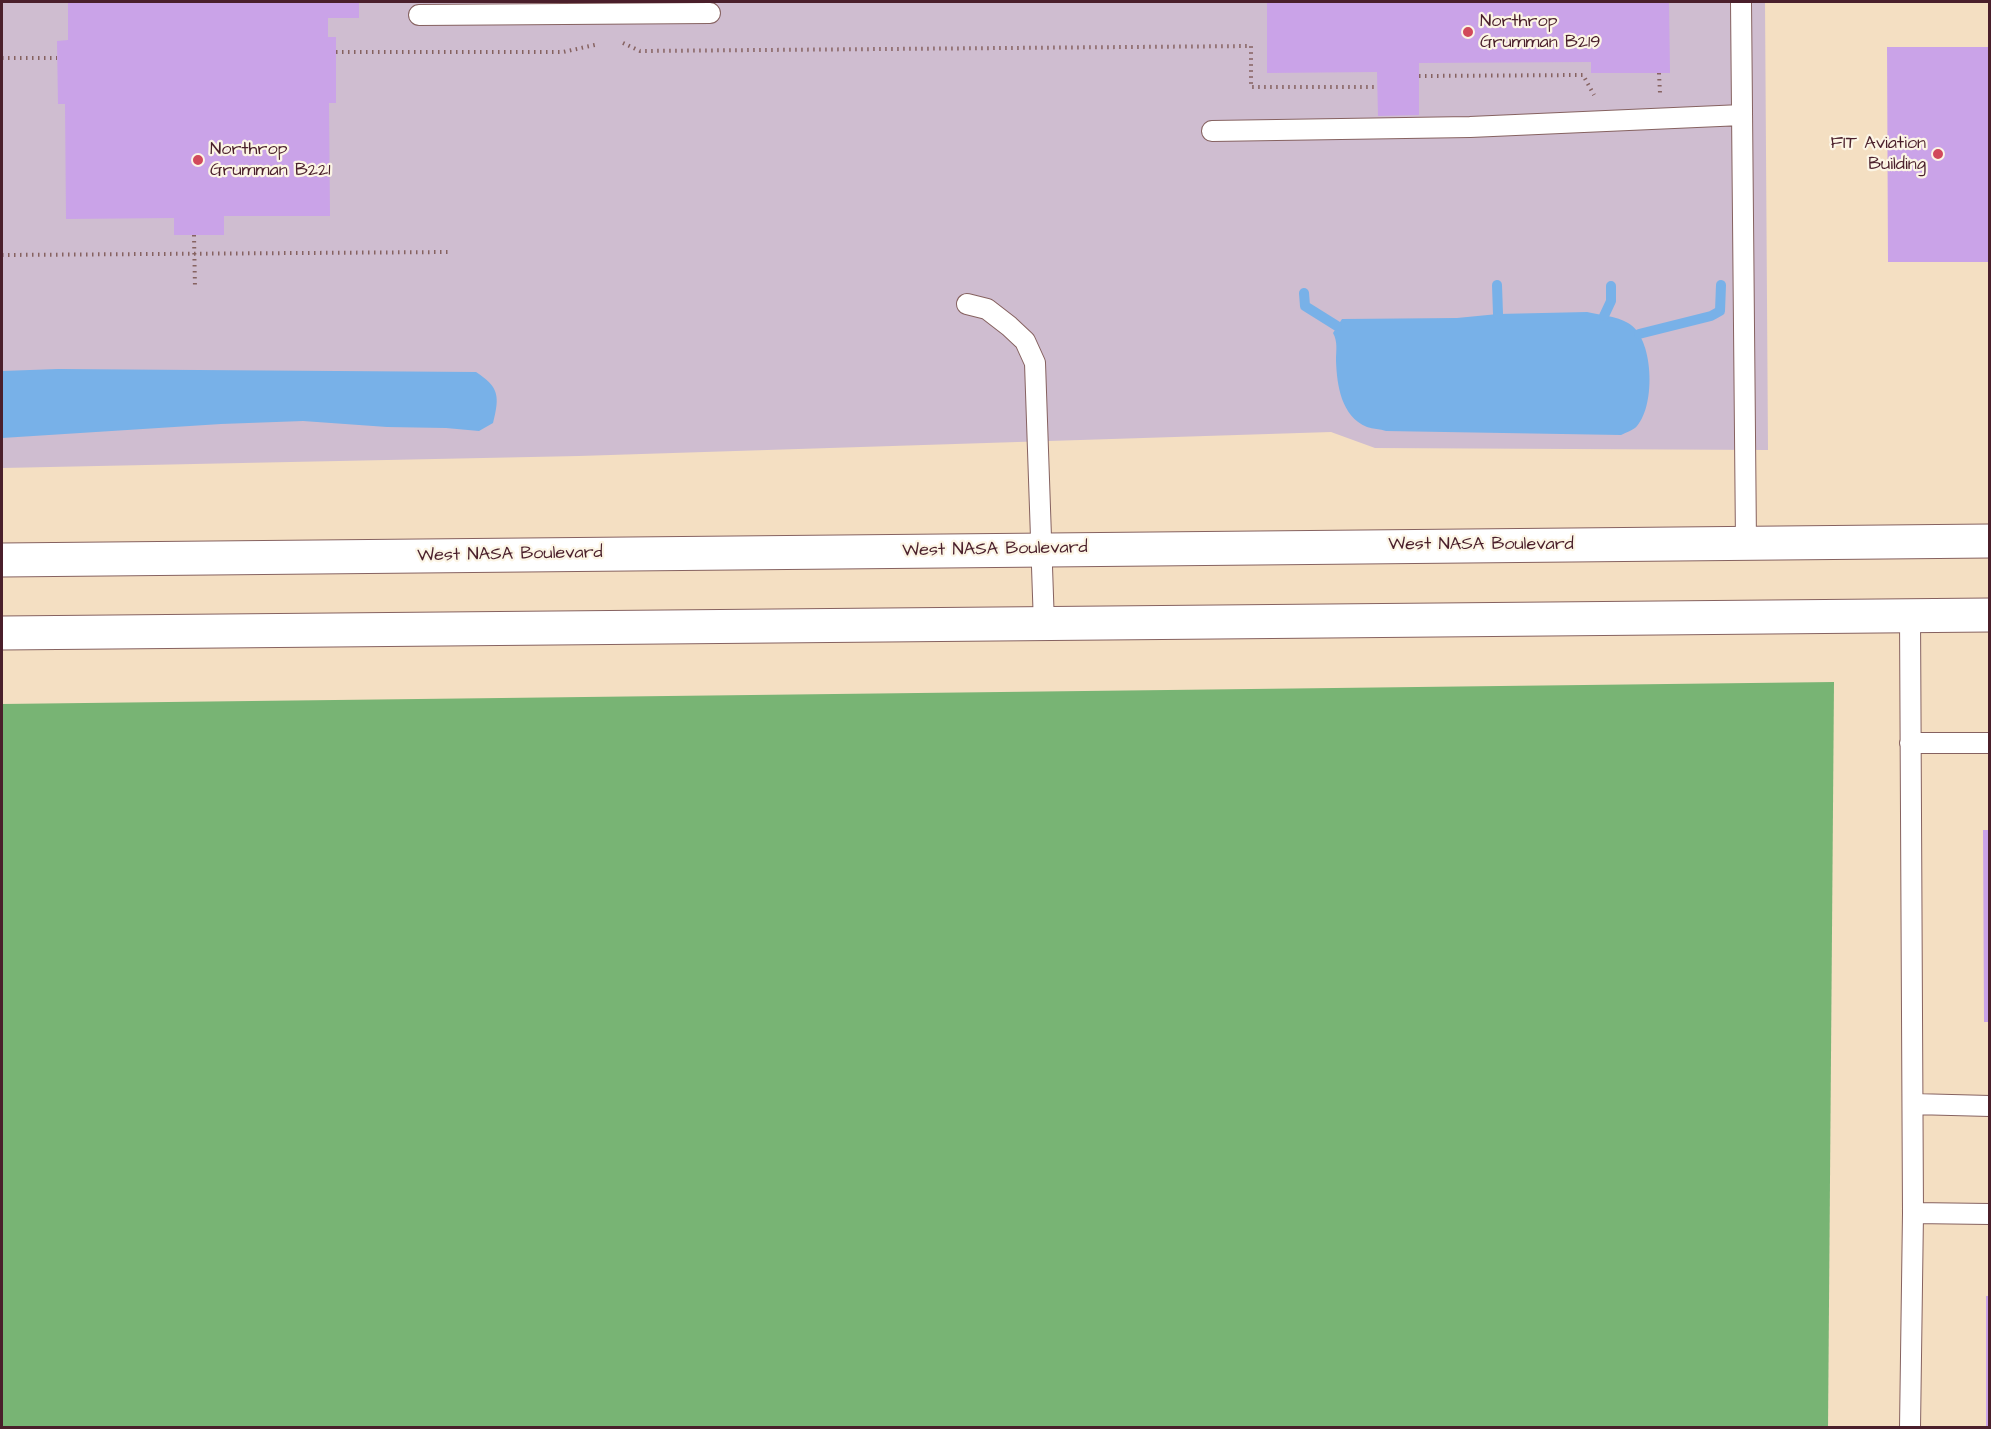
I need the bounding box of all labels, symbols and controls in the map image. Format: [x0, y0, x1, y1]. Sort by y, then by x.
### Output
place label: Northrop Grumman B219 [1480, 11, 1601, 54]
marker: Northrop Grumman B219 [1461, 25, 1475, 39]
place label: FIT Aviation Building [1831, 133, 1926, 176]
place label: Northrop Grumman B221 [210, 139, 331, 182]
marker: FIT Aviation Building [1931, 147, 1945, 161]
marker: Northrop Grumman B221 [191, 153, 205, 167]
street label: West NASA Boulevard [1388, 534, 1574, 556]
street label: West NASA Boulevard [902, 538, 1088, 562]
street label: West NASA Boulevard [417, 543, 603, 567]

